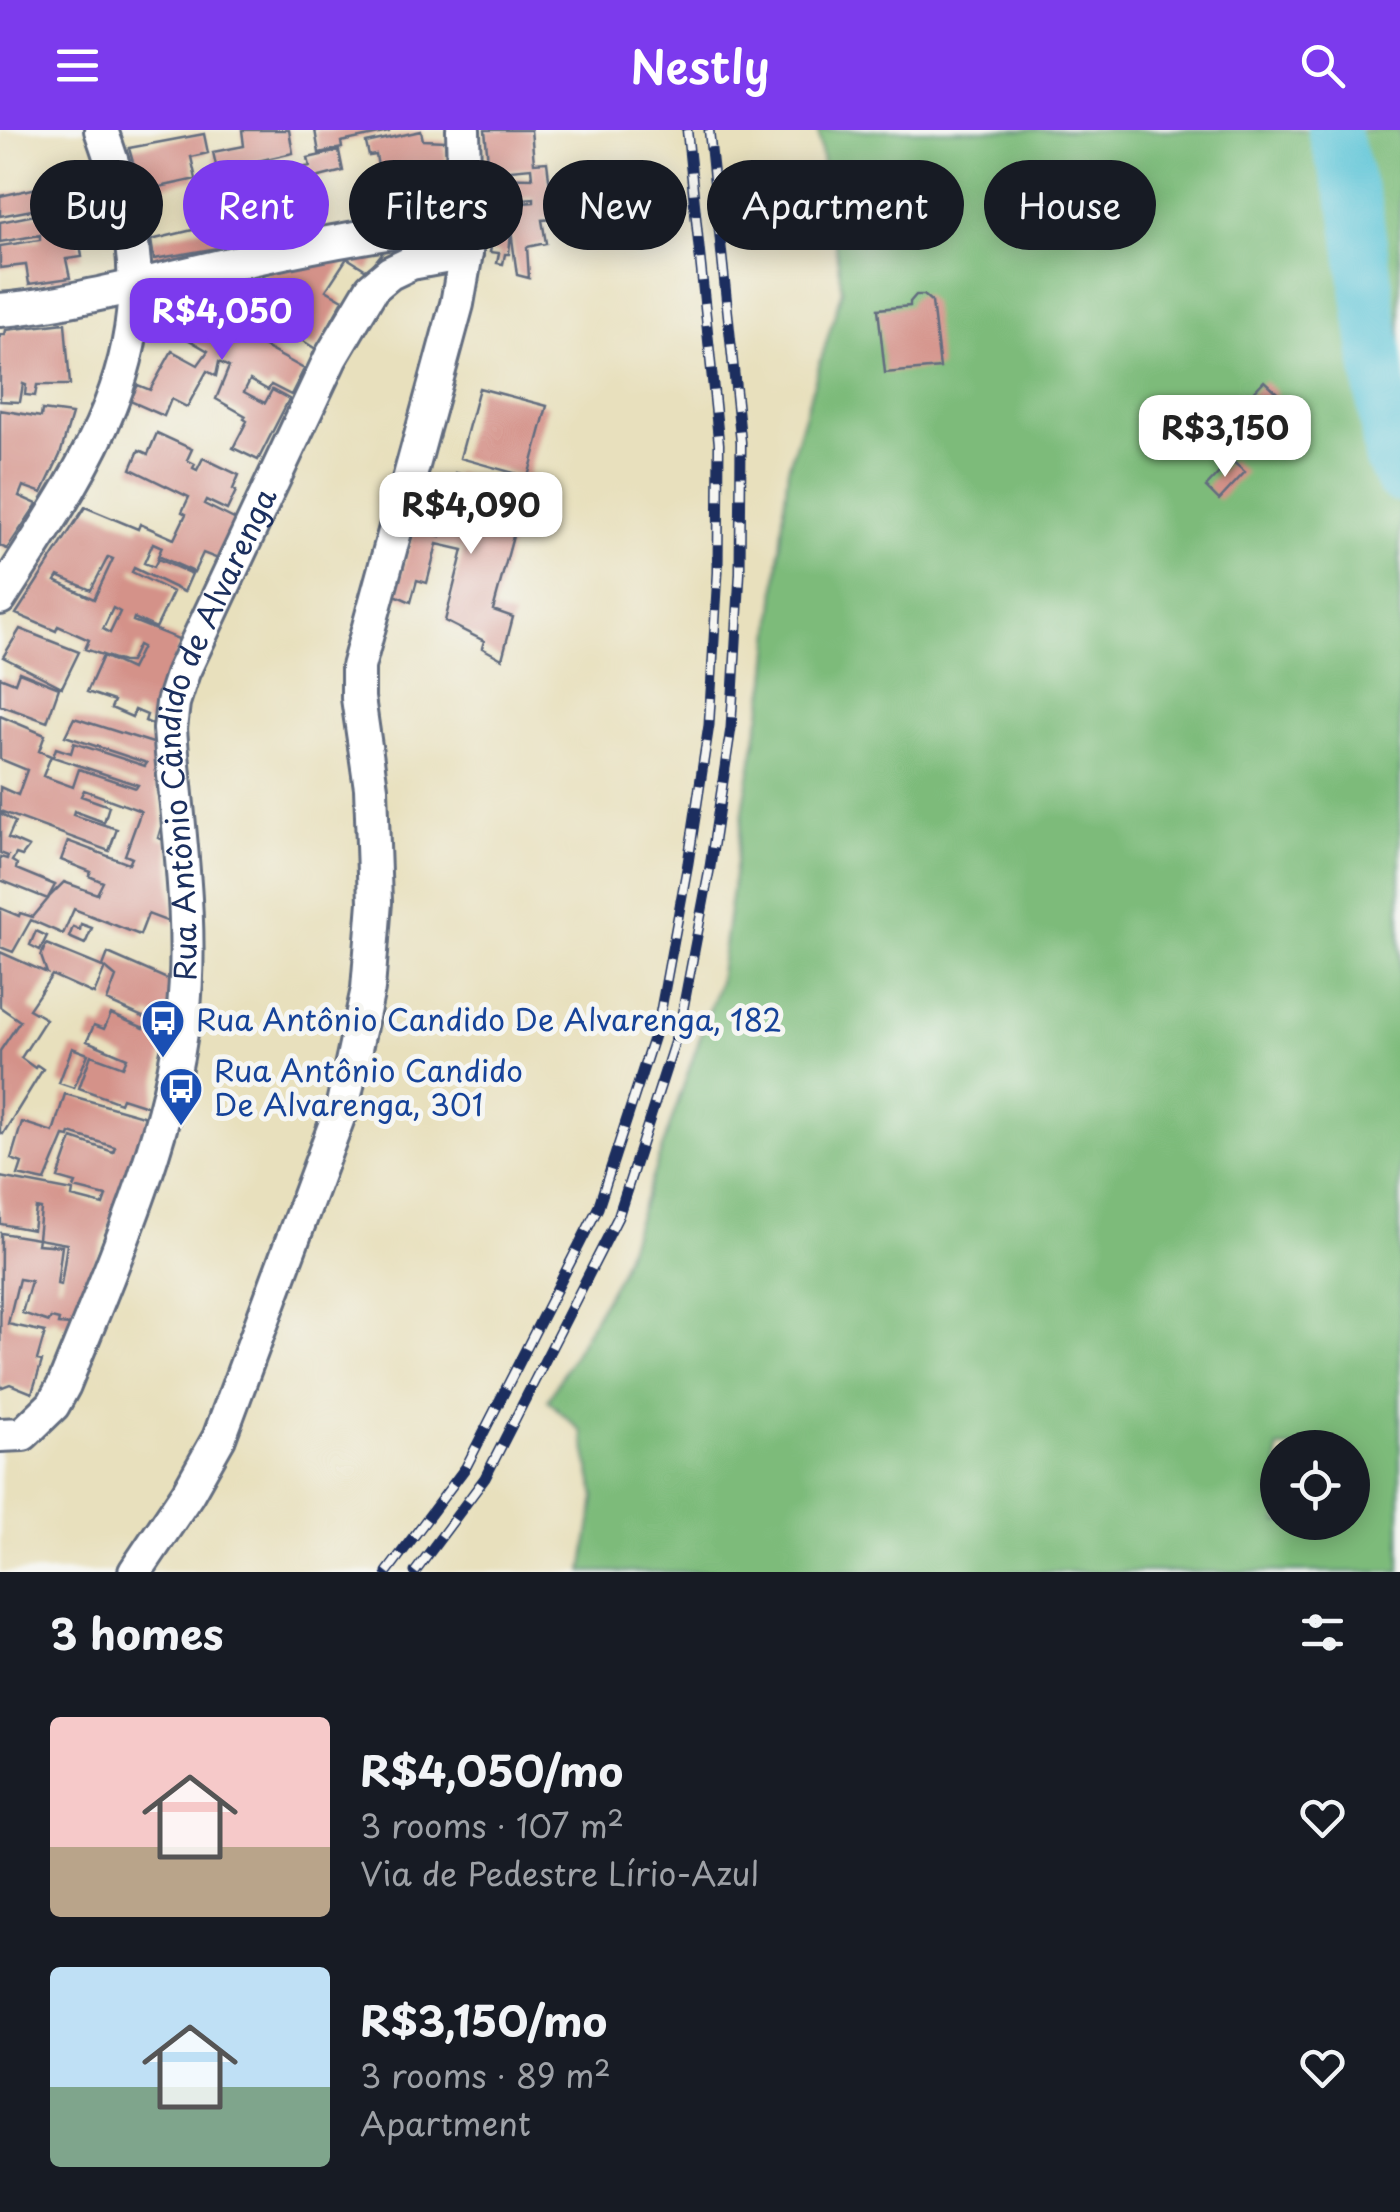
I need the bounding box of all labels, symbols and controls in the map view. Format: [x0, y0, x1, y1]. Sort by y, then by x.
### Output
text: Nestly [630, 31, 770, 99]
icon: menu [50, 38, 105, 93]
icon: search [1295, 38, 1350, 93]
chip: Buy [30, 160, 163, 250]
chip: Rent [183, 160, 329, 250]
chip: Filters [349, 160, 523, 250]
chip: New [543, 160, 687, 250]
chip: Apartment [707, 160, 964, 250]
chip: House [984, 160, 1156, 250]
pin: R$4,050 [130, 278, 314, 363]
text: R$4,050 [152, 286, 292, 334]
pin: R$3,150 [1133, 395, 1317, 480]
text: R$3,150 [1161, 403, 1289, 451]
pin: R$4,090 [379, 472, 563, 557]
street label: Rua Antônio Cândido de Alvarenga [145, 480, 287, 981]
text: R$4,090 [401, 480, 541, 528]
place label: Rua Antônio Candido De Alvarenga, 182 [196, 996, 782, 1041]
bus stop icon: Rua Antônio Candido De Alvarenga, 182 [140, 998, 186, 1059]
place label: Rua Antônio Candido De Alvarenga, 301 [214, 1047, 523, 1126]
bus stop icon: Rua Antônio Candido De Alvarenga, 301 [158, 1066, 204, 1127]
map controls [1260, 1430, 1370, 1540]
button: locate [1260, 1430, 1370, 1540]
text: 3 homes [50, 1601, 223, 1664]
icon: filters [1295, 1605, 1350, 1660]
text: R$4,050/mo [360, 1738, 623, 1801]
icon: home [130, 1757, 250, 1877]
icon: heart [1295, 1790, 1350, 1845]
text: 3 rooms · 107 m² [360, 1801, 624, 1849]
text: Via de Pedestre Lírio-Azul [360, 1849, 759, 1897]
text: R$3,150/mo [360, 1988, 607, 2051]
icon: home [130, 2007, 250, 2127]
icon: heart [1295, 2040, 1350, 2095]
text: 3 rooms · 89 m² [360, 2051, 611, 2099]
text: Apartment [360, 2099, 531, 2147]

